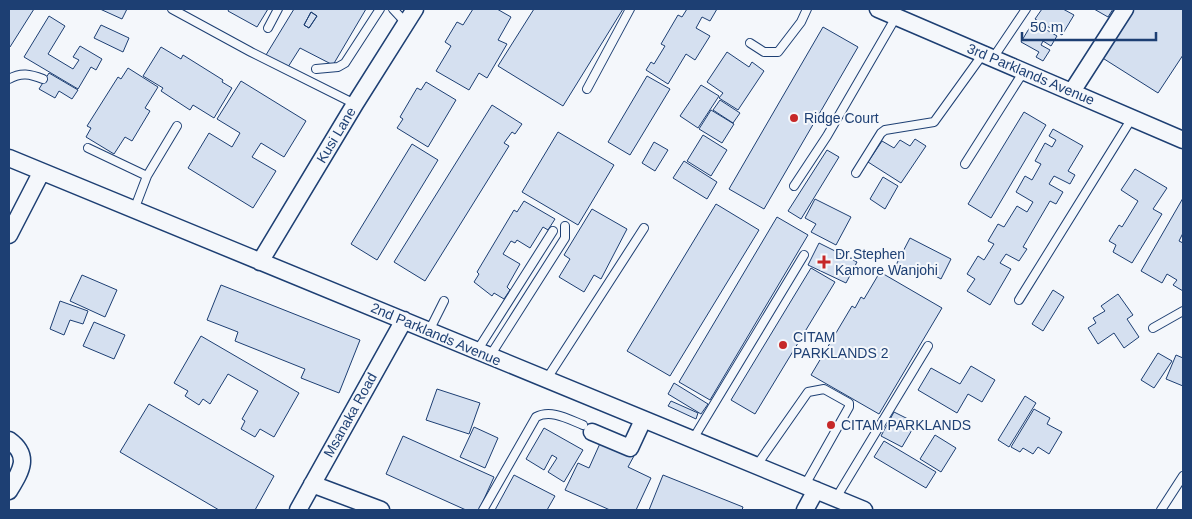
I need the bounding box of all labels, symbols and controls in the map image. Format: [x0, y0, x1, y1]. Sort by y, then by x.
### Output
scale bar [1022, 10, 1156, 42]
text: 50 m [1030, 18, 1063, 35]
street label: 3rd Parklands Avenue [965, 40, 1097, 108]
street label: Kusi Lane [313, 104, 359, 166]
place label: Ridge Court [804, 110, 879, 126]
marker: Ridge Court [788, 112, 800, 124]
place label: Dr.Stephen Kamore Wanjohi [835, 246, 938, 278]
marker: Dr.Stephen Kamore Wanjohi [817, 255, 831, 269]
street label: 2nd Parklands Avenue [369, 299, 504, 369]
place label: CITAM PARKLANDS 2 [793, 329, 889, 361]
marker: CITAM PARKLANDS 2 [777, 339, 789, 351]
street label: Msanaka Road [320, 370, 380, 460]
place label: CITAM PARKLANDS [841, 417, 971, 433]
marker: CITAM PARKLANDS [825, 419, 837, 431]

